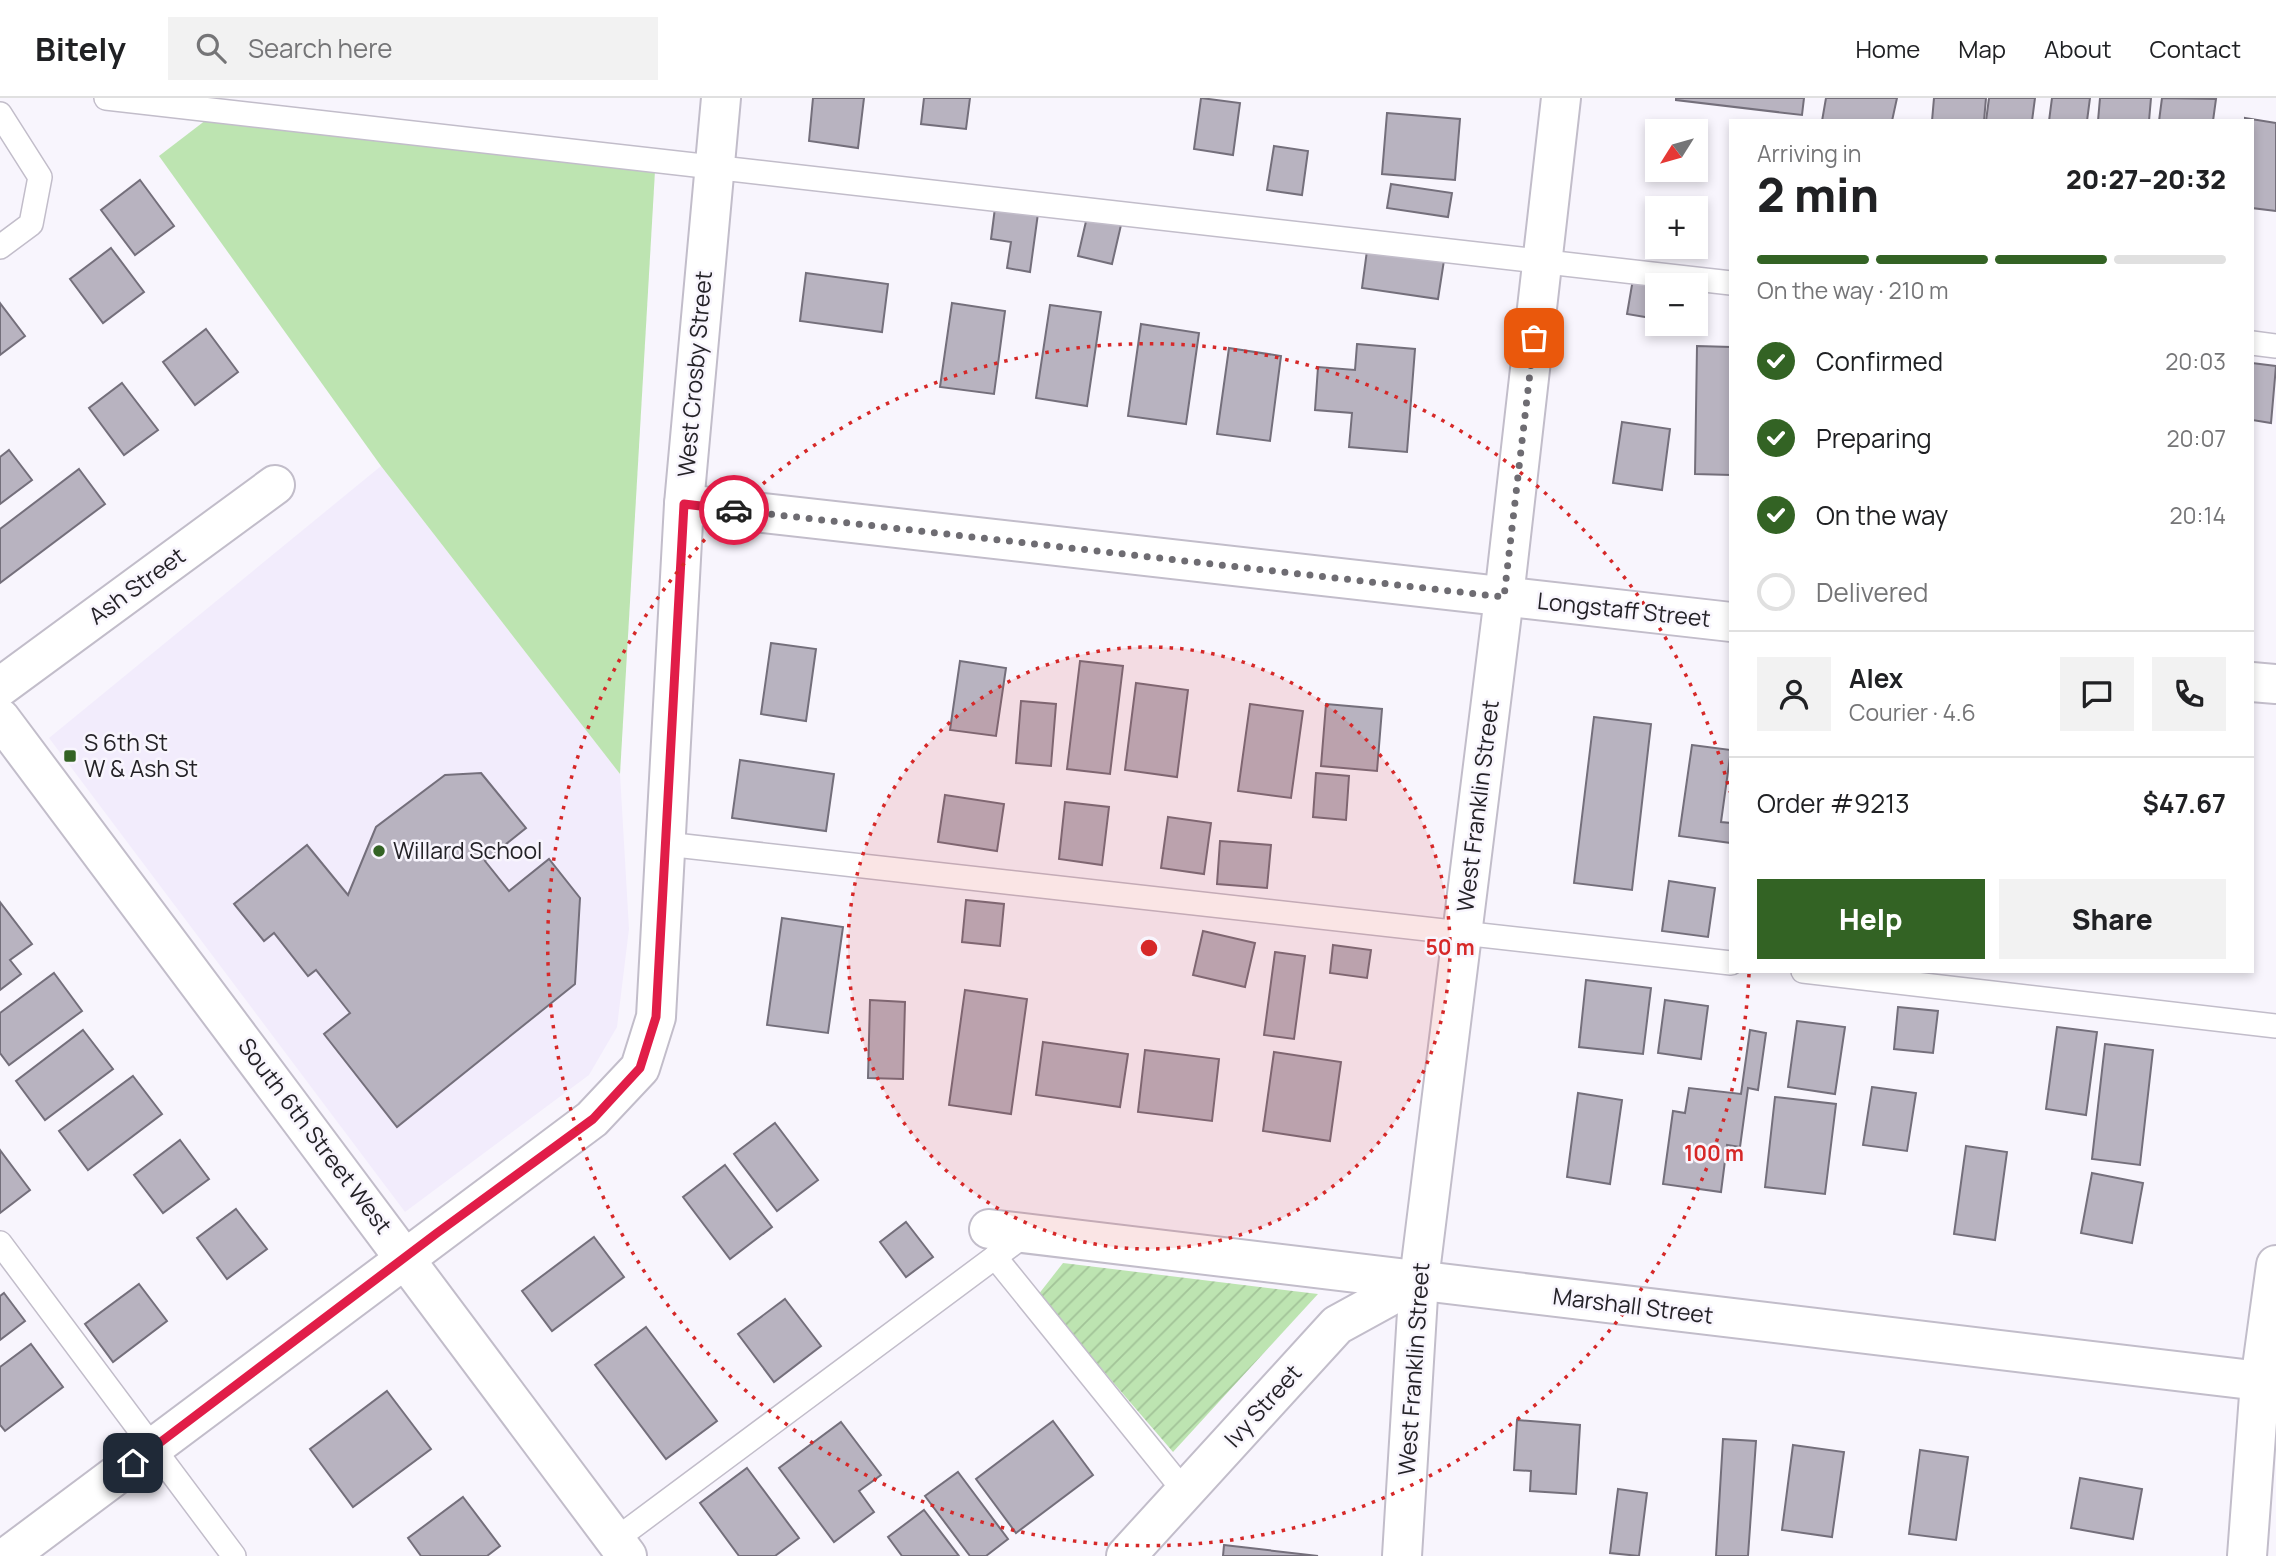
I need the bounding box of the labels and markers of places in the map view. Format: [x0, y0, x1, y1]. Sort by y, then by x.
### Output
pin [1504, 308, 1564, 368]
place label: S 6th St W & Ash St [84, 726, 198, 784]
marker: S 6th St W & Ash St [62, 748, 78, 764]
place label: Willard School [393, 834, 542, 866]
marker: Willard School [371, 843, 387, 859]
centre of rings [1137, 936, 1161, 960]
pin [103, 1433, 163, 1493]

